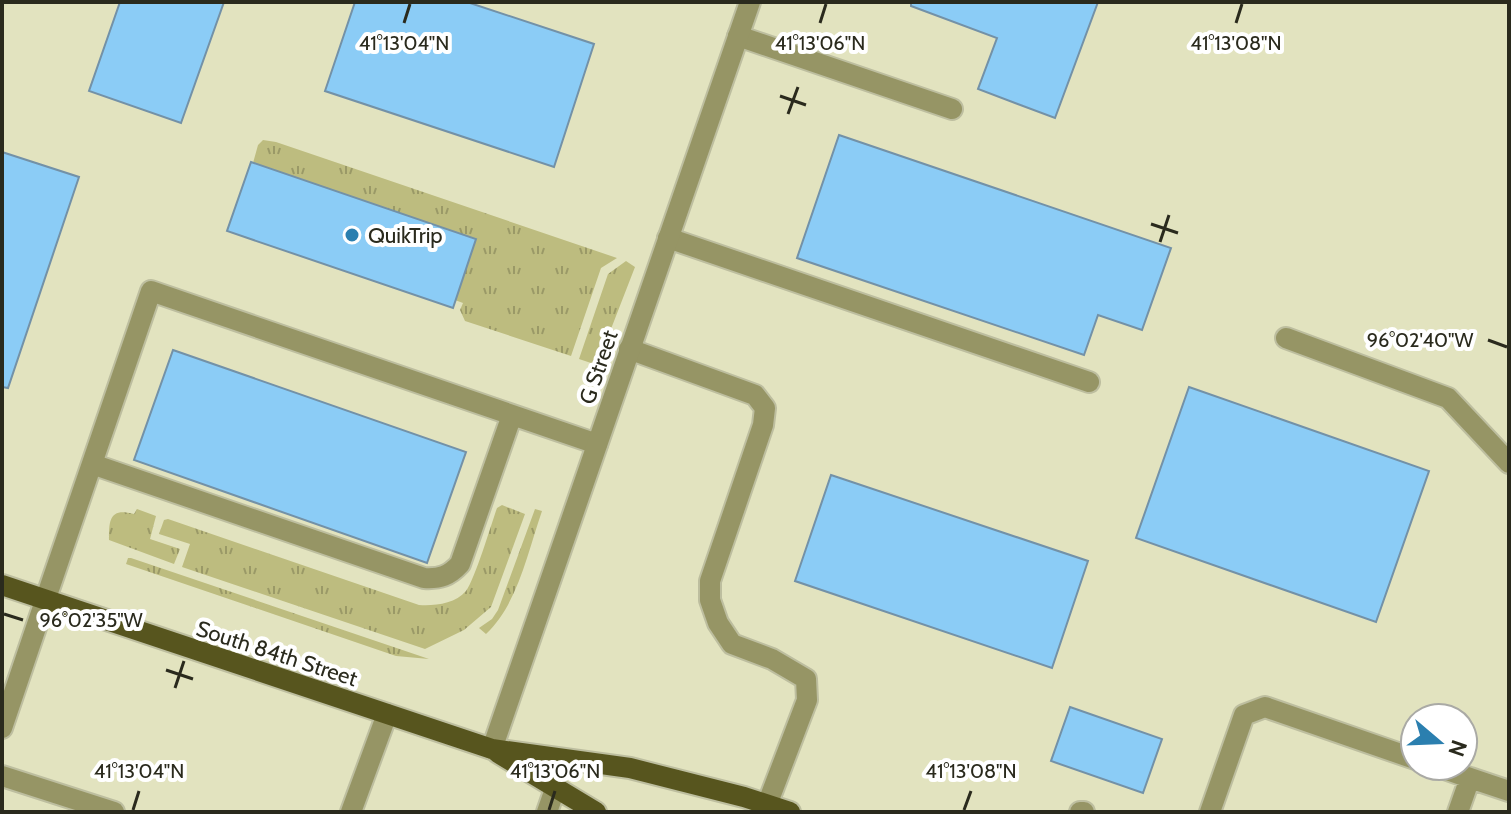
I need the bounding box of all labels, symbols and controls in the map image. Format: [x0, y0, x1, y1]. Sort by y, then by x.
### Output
text: 41°13'04"N [359, 31, 449, 55]
text: 41°13'06"N [775, 31, 865, 55]
text: 41°13'08"N [1190, 31, 1282, 55]
place label: QuikTrip [368, 222, 443, 249]
marker: QuikTrip [343, 226, 361, 244]
street label: G Street [573, 326, 624, 408]
text: 96°02'40"W [1367, 328, 1473, 352]
text: 96°02'35"W [39, 608, 143, 632]
street label: South 84th Street [193, 615, 361, 692]
north arrow [1399, 702, 1479, 782]
text: N [1442, 737, 1473, 760]
text: 41°13'04"N [94, 759, 184, 783]
text: 41°13'06"N [510, 759, 600, 783]
text: 41°13'08"N [925, 759, 1017, 783]

